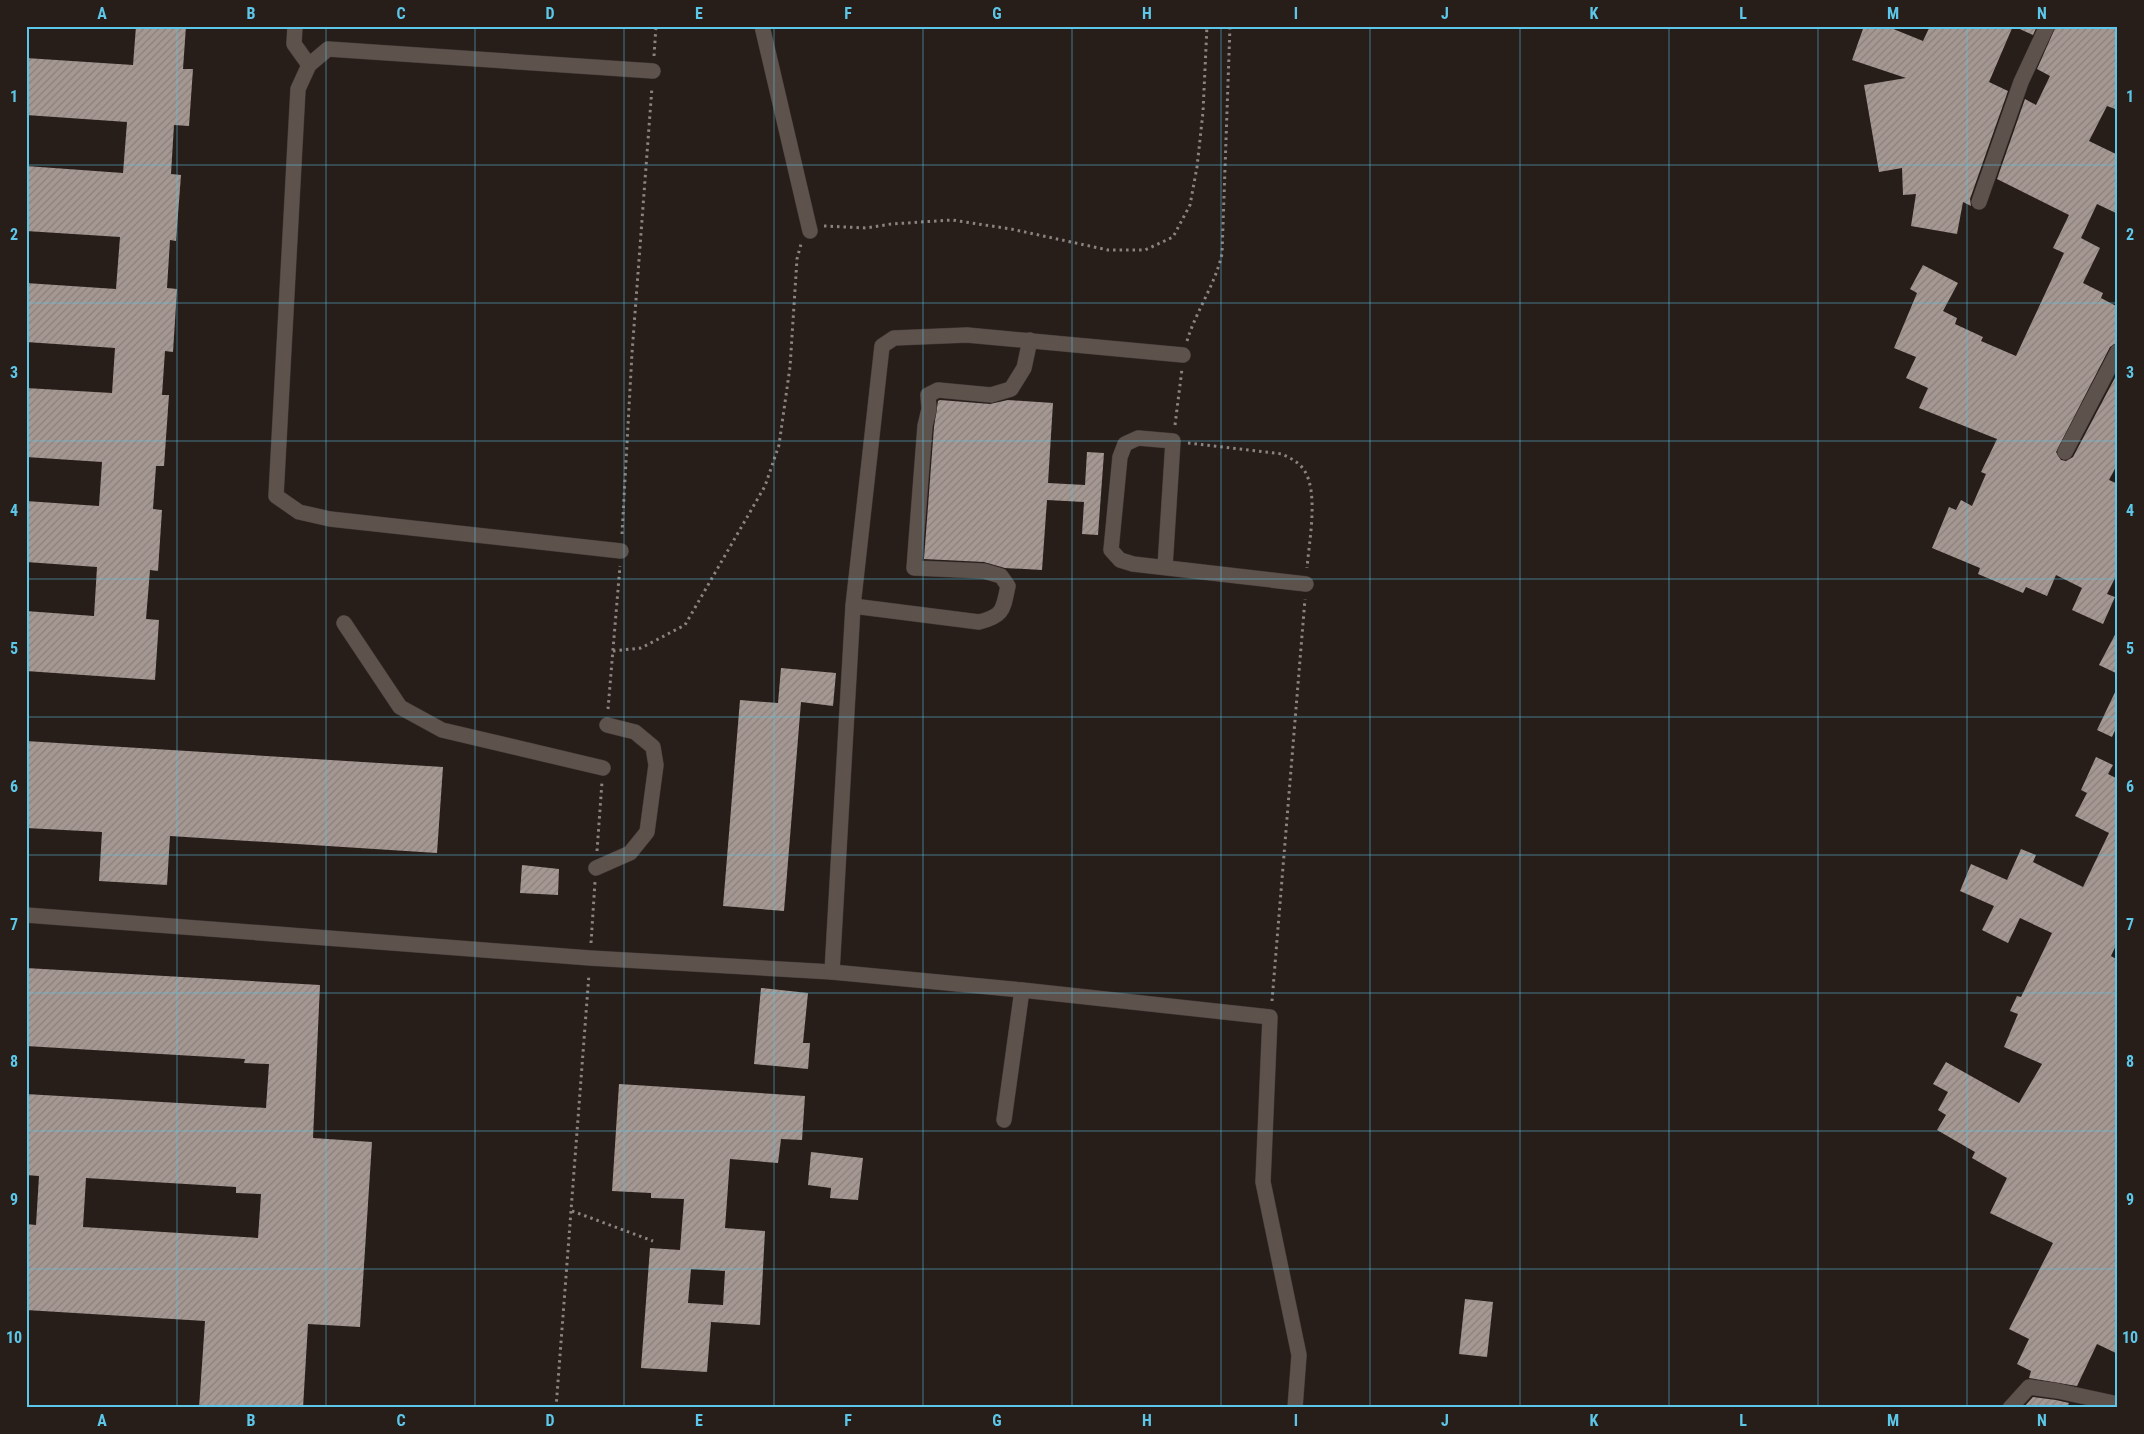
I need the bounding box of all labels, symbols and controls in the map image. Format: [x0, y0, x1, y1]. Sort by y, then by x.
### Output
text: A [97, 4, 107, 23]
text: B [247, 4, 256, 23]
text: C [396, 4, 406, 23]
text: D [545, 4, 555, 23]
text: E [695, 4, 703, 23]
text: F [844, 4, 852, 23]
text: G [992, 4, 1002, 23]
text: H [1142, 4, 1152, 23]
text: I [1294, 4, 1298, 23]
text: J [1441, 4, 1449, 23]
text: K [1590, 4, 1599, 23]
text: L [1739, 4, 1747, 23]
text: M [1887, 4, 1899, 23]
text: N [2037, 4, 2047, 23]
text: 1 [10, 87, 18, 106]
text: 1 [2126, 87, 2134, 106]
text: 2 [10, 225, 18, 244]
text: 2 [2126, 225, 2134, 244]
text: 3 [10, 363, 18, 382]
text: 3 [2126, 363, 2134, 382]
text: 4 [10, 501, 18, 520]
text: 4 [2126, 501, 2134, 520]
text: 5 [10, 639, 18, 658]
text: 5 [2126, 639, 2134, 658]
text: 6 [10, 777, 18, 796]
text: 6 [2126, 777, 2134, 796]
text: 7 [10, 915, 18, 934]
text: 7 [2126, 915, 2134, 934]
text: 8 [10, 1052, 18, 1071]
text: 8 [2126, 1052, 2134, 1071]
text: 9 [10, 1190, 18, 1209]
text: 9 [2126, 1190, 2134, 1209]
text: 10 [6, 1328, 22, 1347]
text: 10 [2122, 1328, 2138, 1347]
text: A [97, 1411, 107, 1430]
text: B [247, 1411, 256, 1430]
text: C [396, 1411, 406, 1430]
text: D [545, 1411, 555, 1430]
text: E [695, 1411, 703, 1430]
text: F [844, 1411, 852, 1430]
text: G [992, 1411, 1002, 1430]
text: H [1142, 1411, 1152, 1430]
text: I [1294, 1411, 1298, 1430]
text: J [1441, 1411, 1449, 1430]
text: K [1590, 1411, 1599, 1430]
text: L [1739, 1411, 1747, 1430]
text: M [1887, 1411, 1899, 1430]
text: N [2037, 1411, 2047, 1430]

